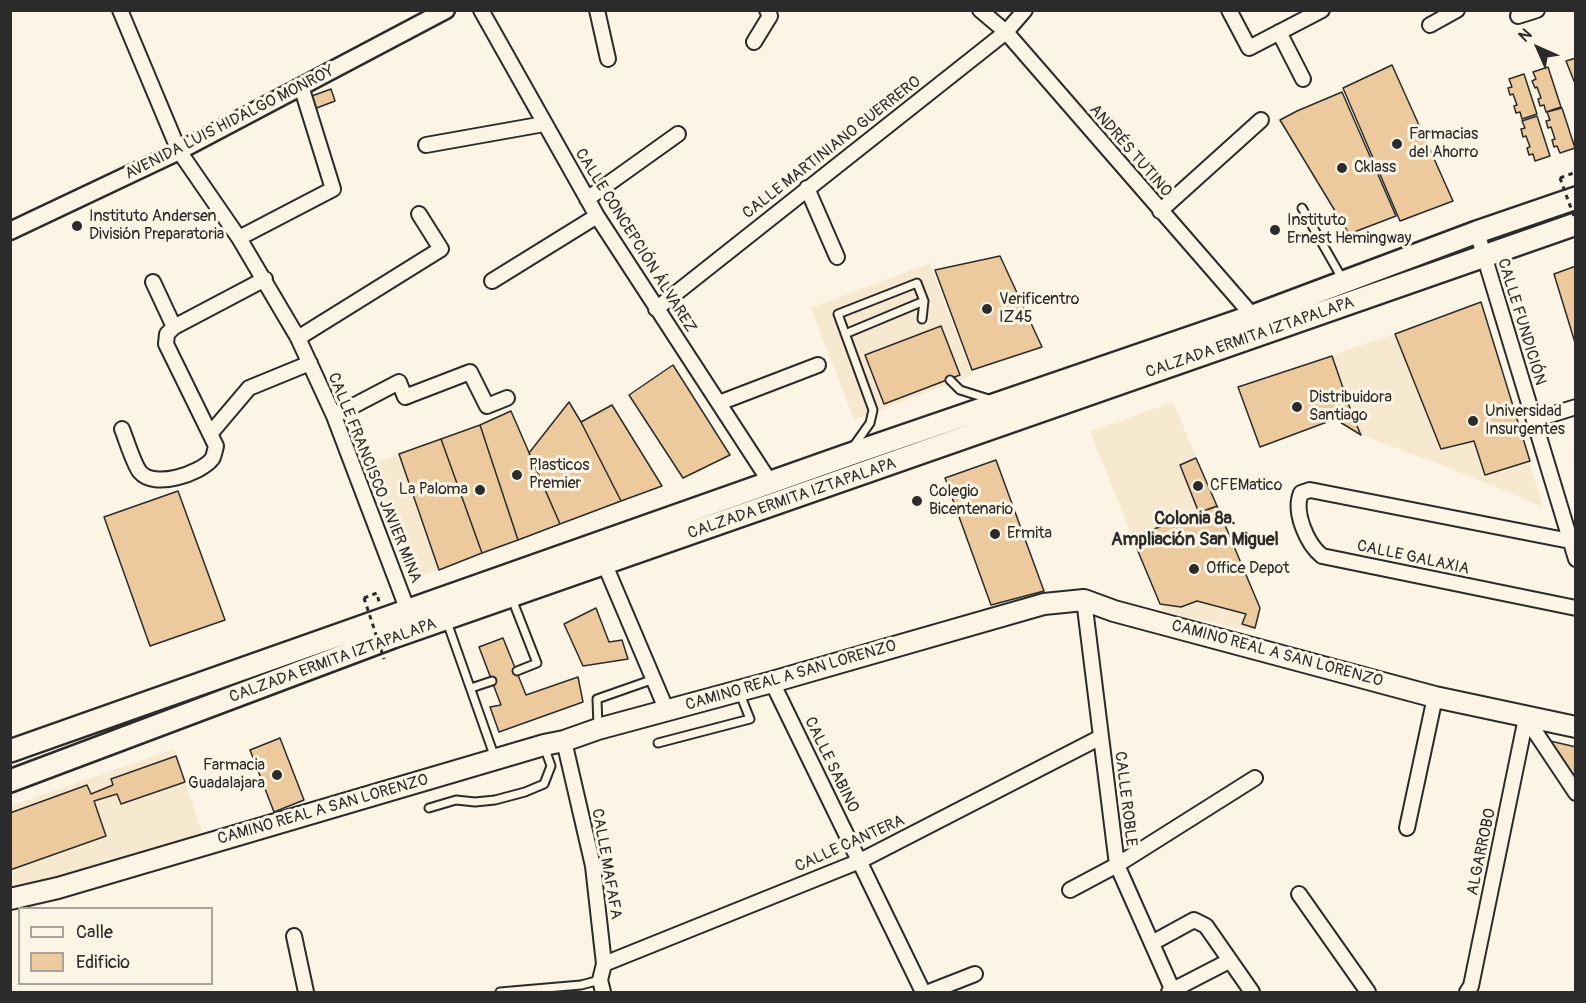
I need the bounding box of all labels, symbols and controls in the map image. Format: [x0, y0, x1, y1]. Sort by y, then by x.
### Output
north arrow [1508, 18, 1568, 78]
text: N [1514, 24, 1536, 46]
street label: AVENIDA LUIS HIDALGO MONROY [122, 62, 338, 184]
street label: CALLE MARTINIANO GUERRERO [739, 73, 925, 223]
street label: ANDRÉS TUTINO [1085, 101, 1175, 201]
place label: Farmacias del Ahorro [1409, 125, 1478, 163]
marker: Farmacias del Ahorro [1390, 137, 1404, 151]
street label: CALLE CONCEPCIÓN ÁLVAREZ [570, 145, 700, 337]
place label: Cklass [1354, 158, 1396, 178]
marker: Cklass [1335, 161, 1349, 175]
place label: Instituto Andersen División Preparatoria [89, 207, 224, 245]
place label: Instituto Ernest Hemingway [1287, 211, 1411, 249]
marker: Instituto Andersen División Preparatoria [70, 219, 84, 233]
marker: Instituto Ernest Hemingway [1268, 223, 1282, 237]
street label: CALLE FUNDICIÓN [1493, 256, 1549, 388]
place label: Verificentro IZ45 [999, 290, 1079, 328]
street label: CALZADA ERMITA IZTAPALAPA [1143, 293, 1357, 383]
marker: Verificentro IZ45 [980, 302, 994, 316]
street label: CALLE FRANCISCO JAVIER MINA [323, 370, 425, 586]
place label: Distribuidora Santiago [1309, 388, 1392, 426]
marker: Distribuidora Santiago [1290, 400, 1304, 414]
place label: Universidad Insurgentes [1485, 402, 1565, 440]
marker: Universidad Insurgentes [1466, 414, 1480, 428]
street label: CALZADA ERMITA IZTAPALAPA [685, 454, 899, 544]
place label: Plasticos Premier [529, 456, 589, 494]
marker: Plasticos Premier [510, 468, 524, 482]
place label: CFEMatico [1210, 476, 1282, 496]
marker: CFEMatico [1191, 479, 1205, 493]
place label: La Paloma [399, 480, 468, 500]
place label: Colegio Bicentenario [929, 482, 1013, 520]
marker: La Paloma [473, 483, 487, 497]
marker: Colegio Bicentenario [910, 494, 924, 508]
district label: Colonia 8a. Ampliación San Miguel [1111, 508, 1279, 550]
place label: Ermita [1007, 524, 1052, 544]
marker: Ermita [988, 527, 1002, 541]
street label: CALLE GALAXIA [1355, 537, 1471, 579]
place label: Office Depot [1206, 559, 1289, 579]
marker: Office Depot [1187, 562, 1201, 576]
street label: CALZADA ERMITA IZTAPALAPA [227, 615, 439, 707]
street label: CAMINO REAL A SAN LORENZO [1169, 617, 1385, 691]
street label: CAMINO REAL A SAN LORENZO [684, 637, 898, 715]
street label: CALLE SABINO [800, 714, 862, 816]
street label: CALLE ROBLE [1110, 750, 1140, 848]
place label: Farmacia Guadalajara [188, 756, 265, 794]
marker: Farmacia Guadalajara [270, 768, 284, 782]
street label: CAMINO REAL A SAN LORENZO [216, 771, 430, 849]
street label: CALLE MAFAFA [587, 807, 625, 921]
street label: ALGARROBO [1463, 807, 1501, 897]
street label: CALLE CANTERA [792, 811, 908, 877]
legend [18, 907, 213, 985]
text: Calle [76, 921, 113, 944]
text: Edificio [76, 951, 130, 974]

